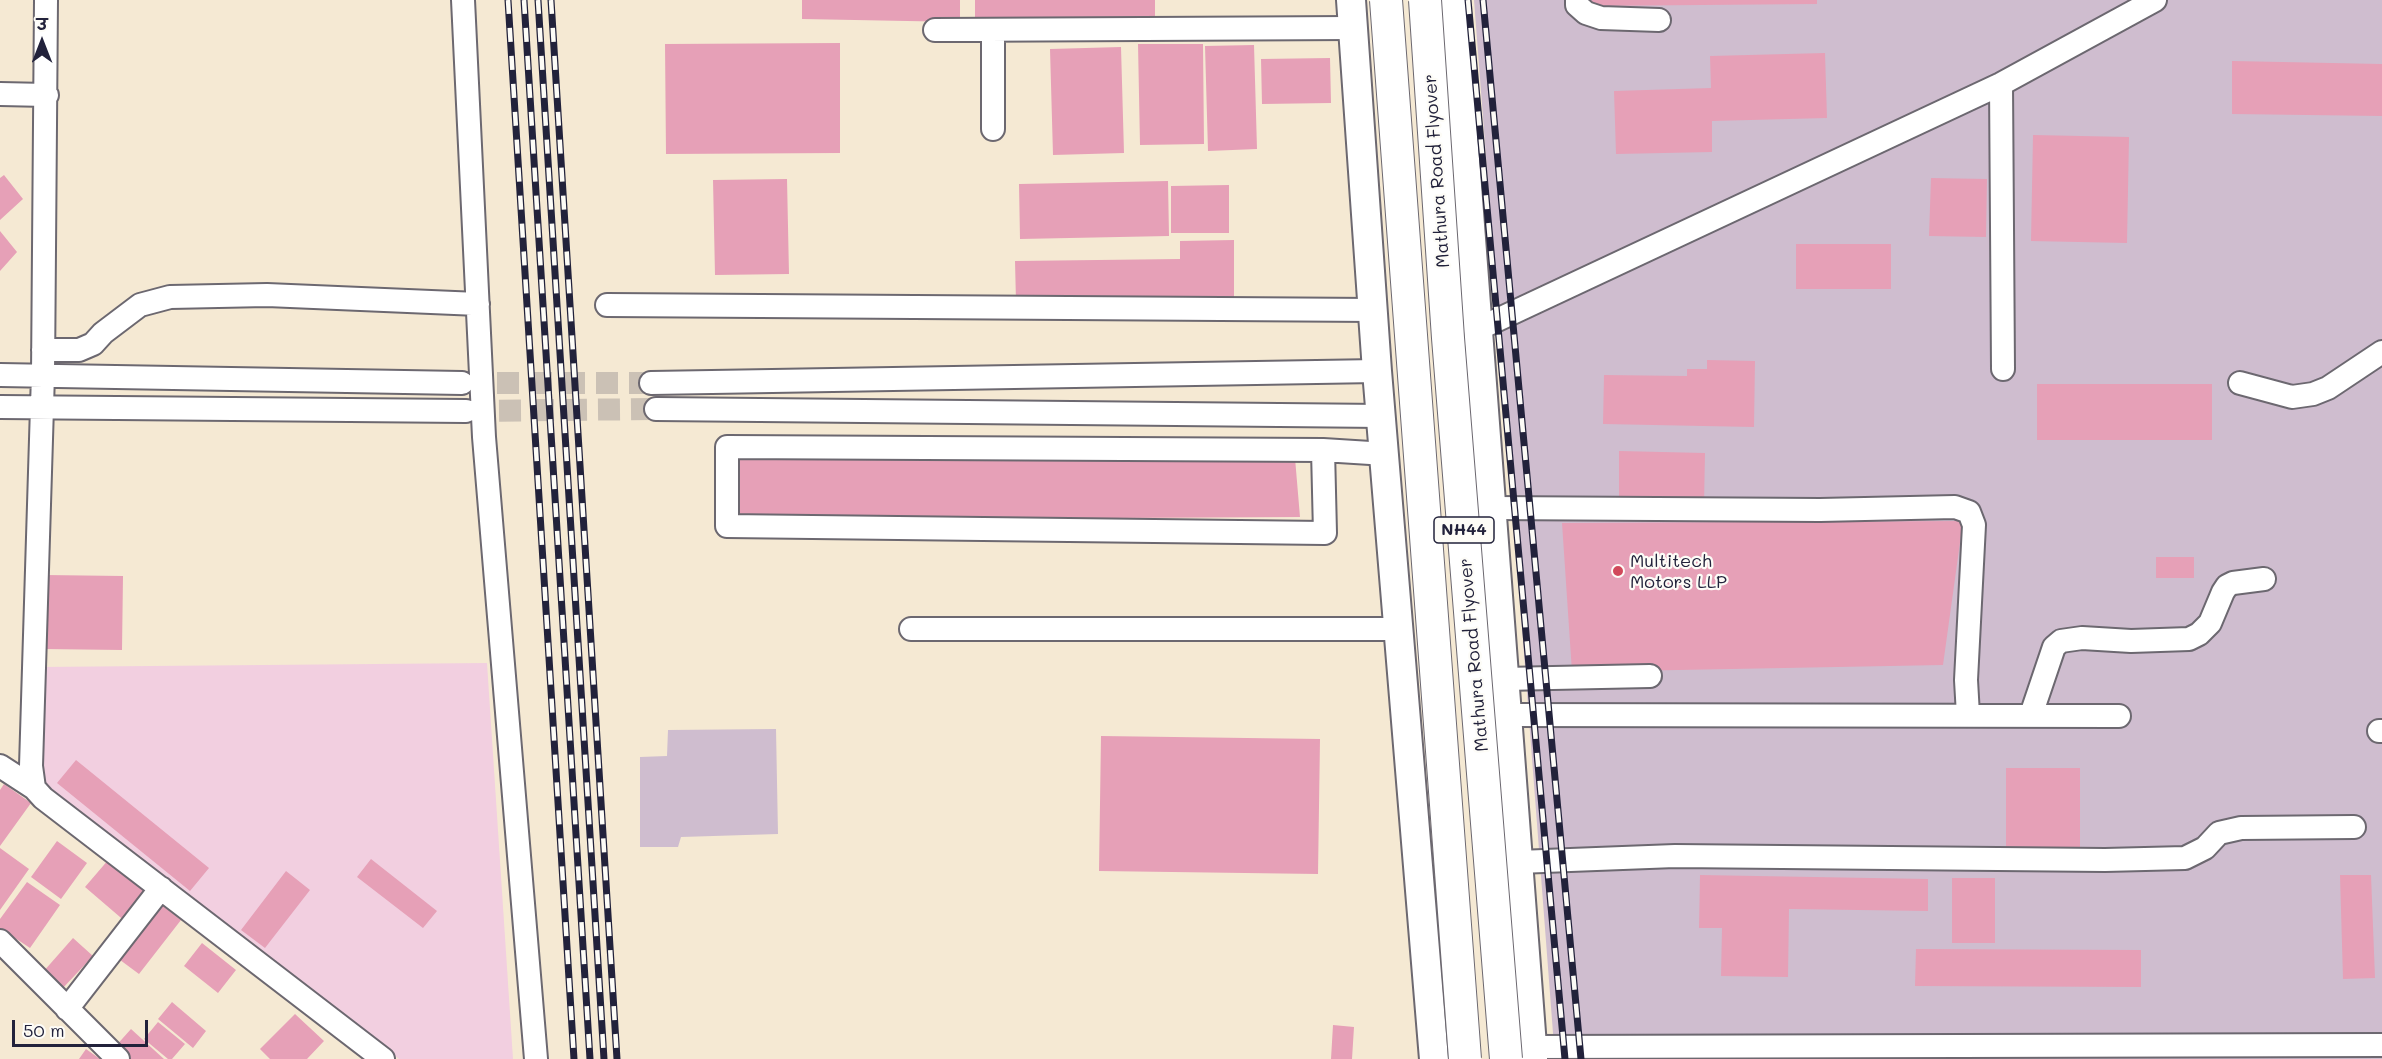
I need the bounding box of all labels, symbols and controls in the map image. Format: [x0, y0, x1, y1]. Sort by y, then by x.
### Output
north arrow [12, 12, 72, 72]
text: उ [37, 13, 47, 34]
street label: Mathura Road Flyover [1419, 73, 1455, 269]
road number: NH44 [1434, 517, 1494, 543]
place label: Multitech Motors LLP [1630, 550, 1727, 592]
street label: Mathura Road Flyover [1455, 557, 1493, 753]
marker: Multitech Motors LLP [1611, 564, 1625, 578]
scale bar [15, 1008, 152, 1046]
text: 50 m [23, 1018, 65, 1042]

